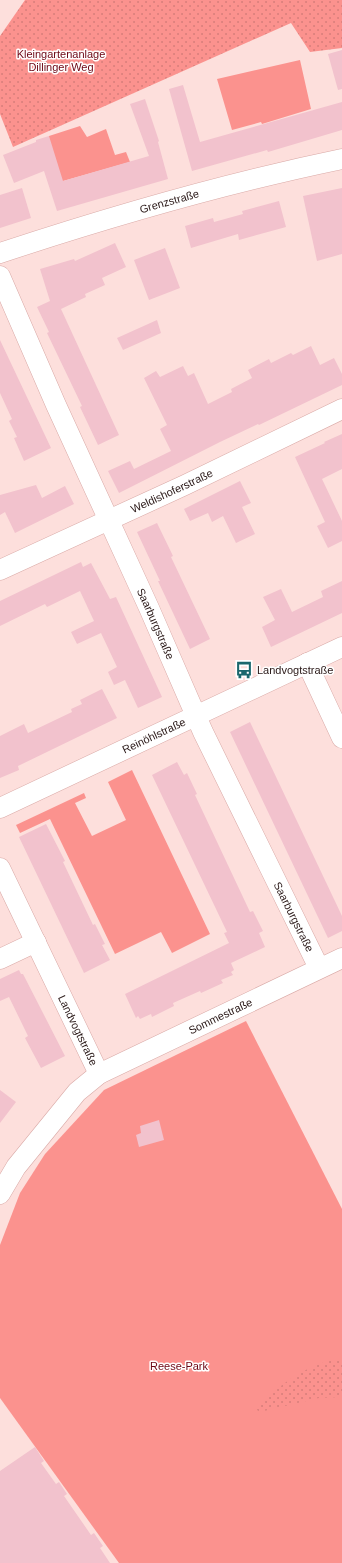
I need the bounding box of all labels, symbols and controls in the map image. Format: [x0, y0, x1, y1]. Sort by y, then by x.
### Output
park label: Kleingartenanlage Dillinger Weg [17, 48, 105, 73]
street label: Grenzstraße [138, 187, 200, 215]
street label: Weldishoferstraße [129, 467, 215, 515]
street label: Saarburgstraße [135, 586, 177, 661]
bus stop icon: Landvogtstraße [234, 660, 254, 680]
place label: Landvogtstraße [257, 664, 333, 676]
street label: Reinöhlstraße [120, 716, 187, 756]
street label: Saarburgstraße [272, 880, 316, 954]
street label: Landvogtstraße [56, 993, 100, 1067]
street label: Sommestraße [187, 996, 254, 1036]
park label: Reese-Park [150, 1360, 209, 1372]

